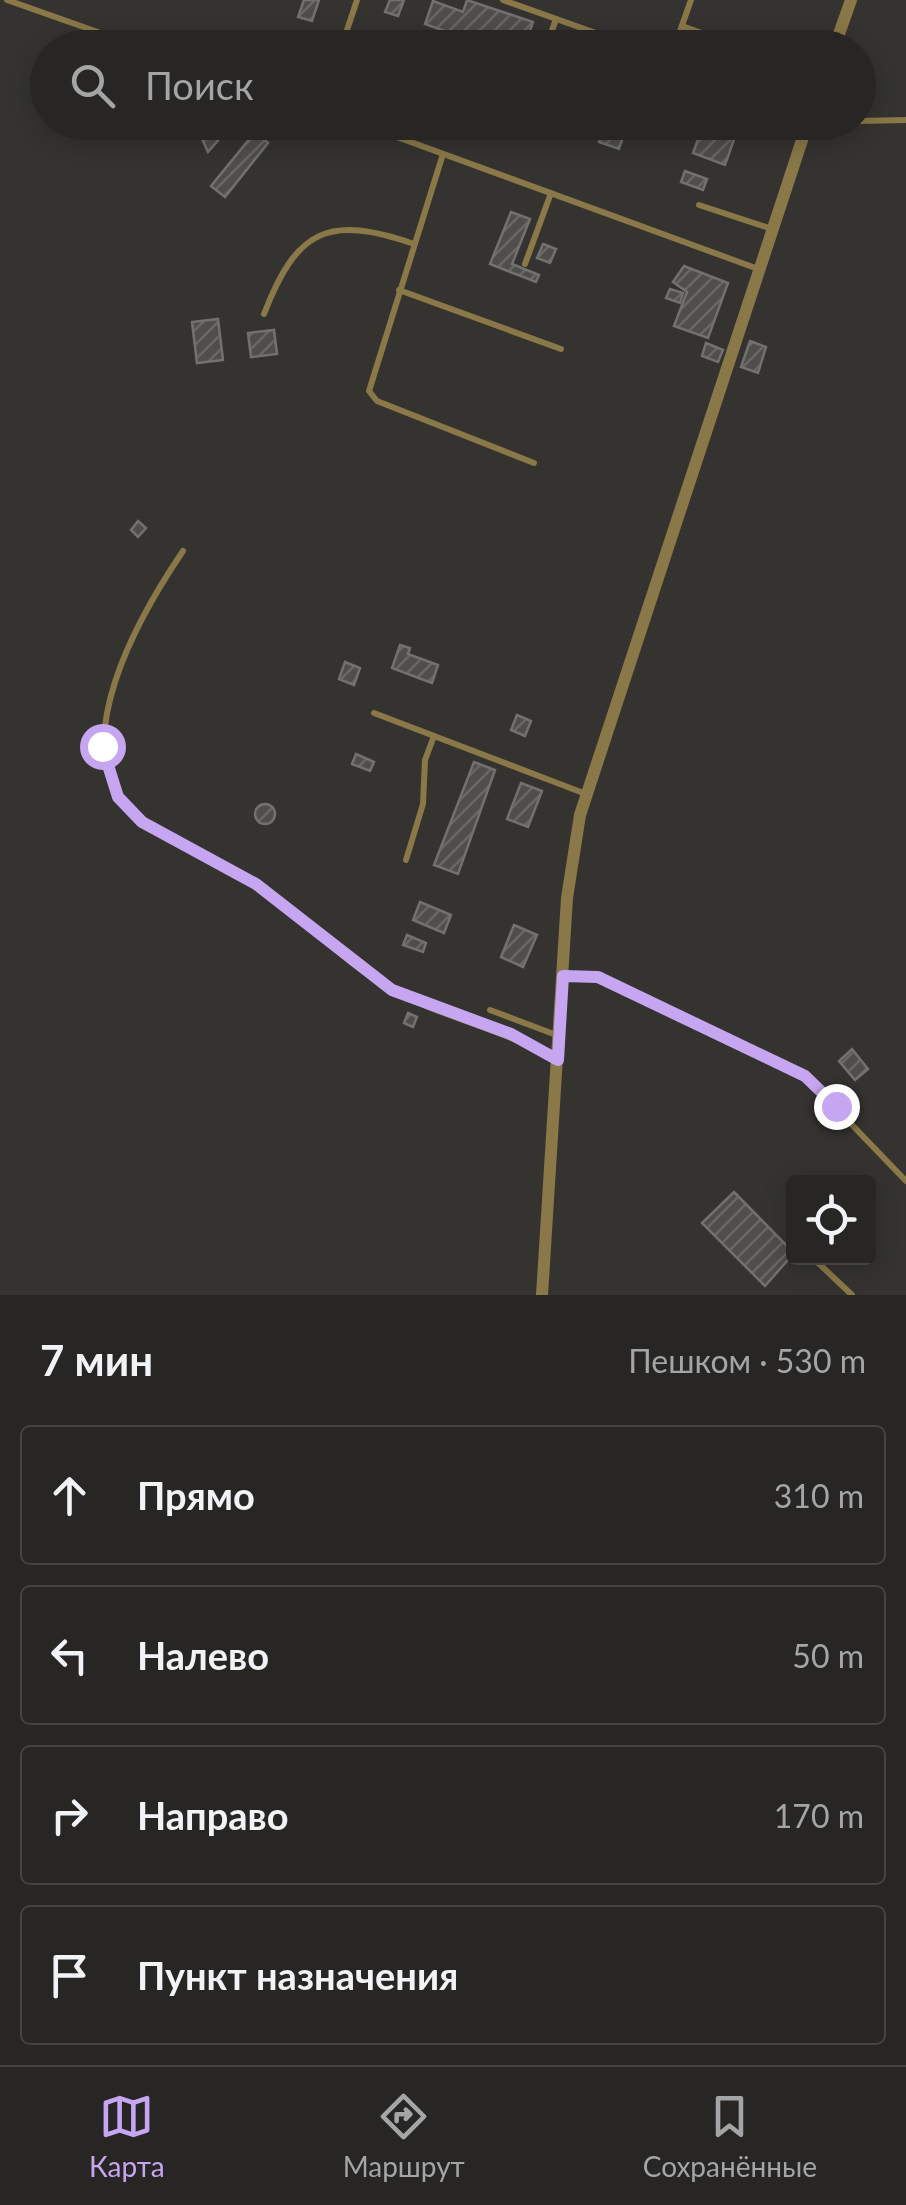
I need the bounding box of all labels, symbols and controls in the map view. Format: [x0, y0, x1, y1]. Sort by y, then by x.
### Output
search box [30, 30, 876, 140]
icon: search [65, 58, 120, 113]
text: Поиск [145, 62, 254, 108]
route start [80, 724, 126, 770]
route end [814, 1084, 860, 1130]
map controls [786, 1175, 876, 1265]
button: locate [786, 1175, 876, 1265]
text: 7 мин [40, 1335, 153, 1385]
text: Пешком · 530 m [628, 1341, 866, 1380]
icon: ahead [42, 1468, 97, 1523]
text: Прямо [137, 1472, 255, 1518]
text: 310 m [774, 1476, 864, 1515]
icon: left [42, 1628, 97, 1683]
text: Налево [137, 1632, 269, 1678]
text: 50 m [792, 1636, 864, 1675]
icon: right [42, 1788, 97, 1843]
text: Направо [137, 1792, 289, 1838]
text: 170 m [774, 1796, 864, 1835]
icon: arrive [42, 1948, 97, 2003]
text: Пункт назначения [137, 1952, 458, 1998]
tab: Карта [89, 2089, 165, 2183]
tab: Маршрут [343, 2089, 465, 2183]
tab: Сохранённые [643, 2089, 817, 2183]

